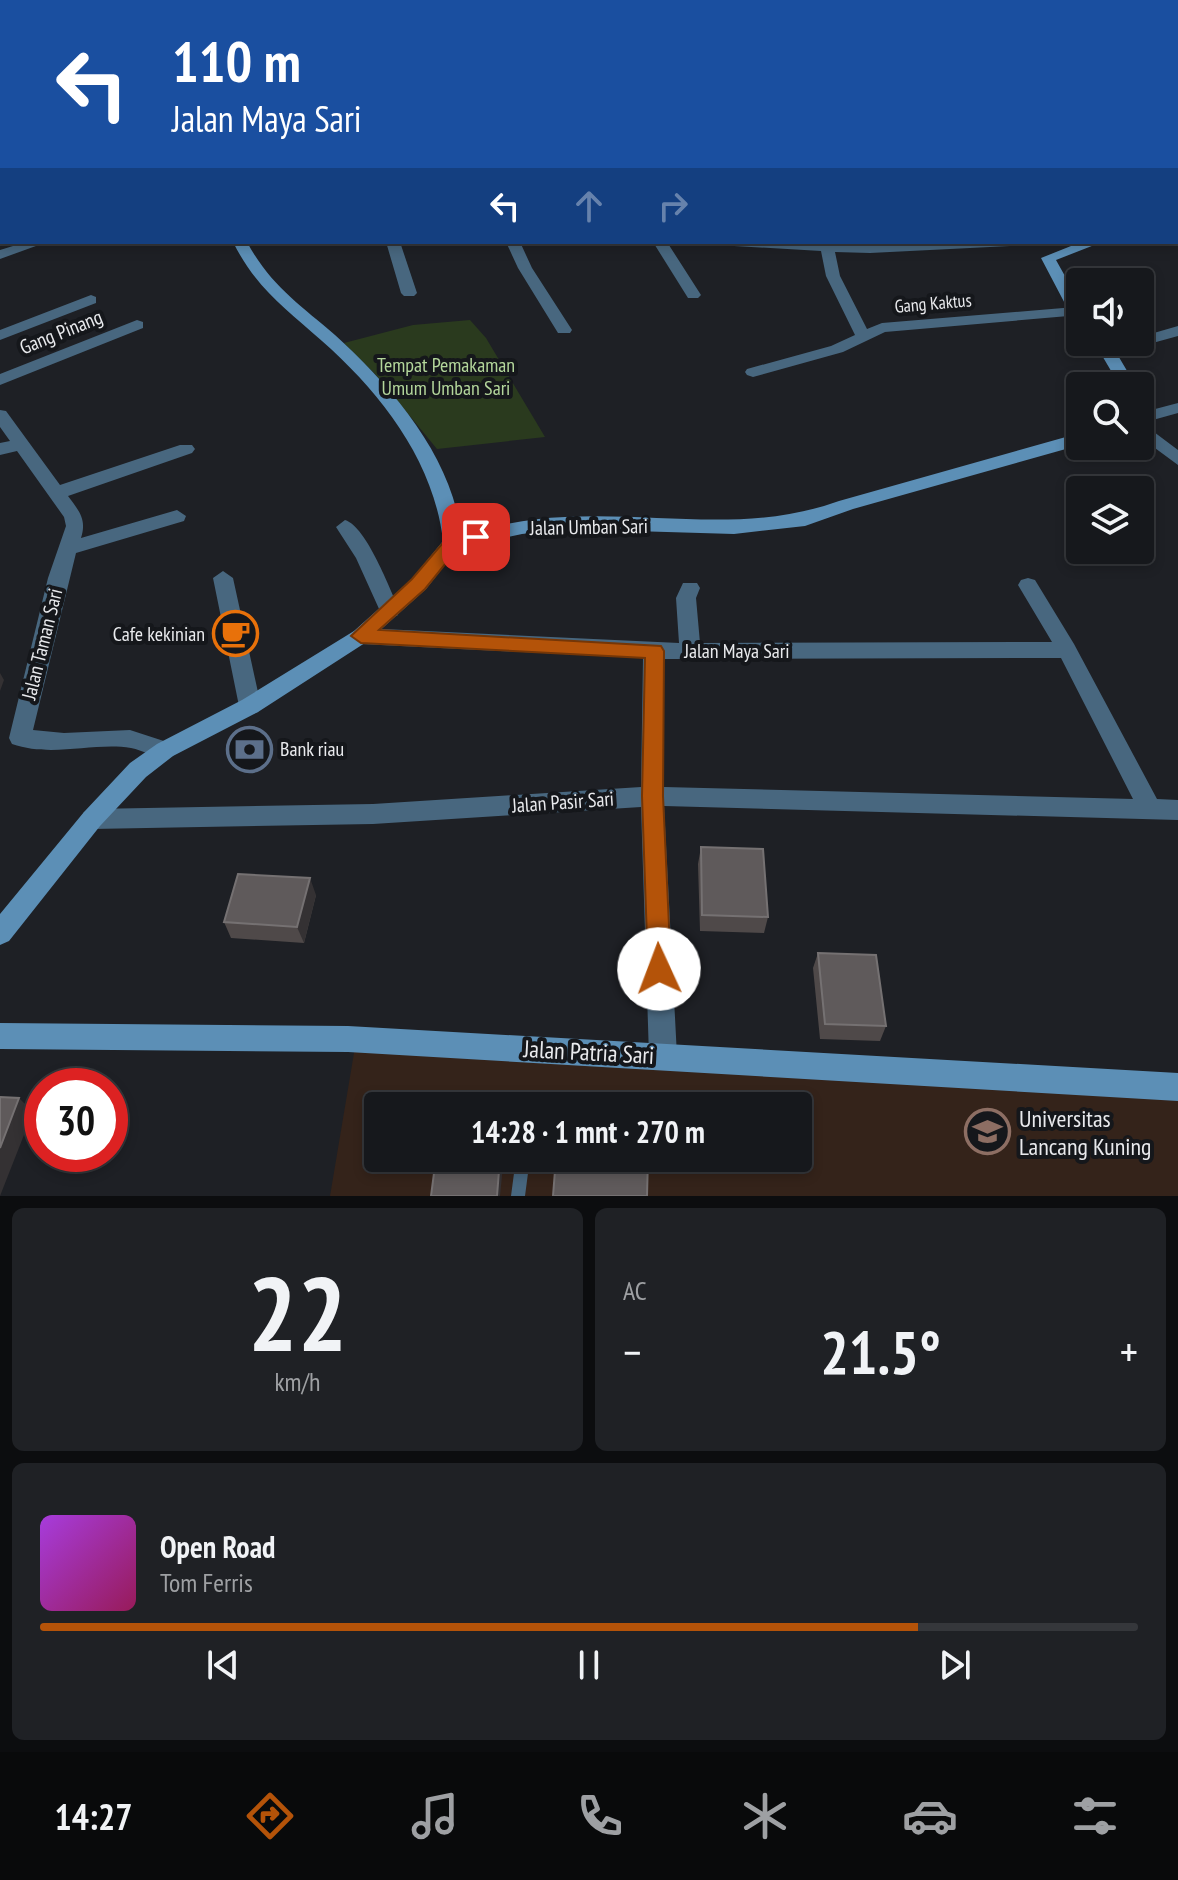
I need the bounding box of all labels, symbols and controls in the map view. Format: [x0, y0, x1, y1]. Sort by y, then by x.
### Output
text: 110 m [172, 25, 301, 97]
icon: left [40, 32, 144, 136]
text: Jalan Maya Sari [172, 95, 362, 142]
icon: left [483, 184, 527, 228]
icon: ahead [567, 184, 611, 228]
icon: right [651, 184, 695, 228]
map controls [1066, 268, 1154, 564]
button: sound [1066, 268, 1154, 356]
street label: Gang Kaktus [894, 288, 972, 318]
street label: Gang Pinang [16, 304, 106, 360]
park label: Tempat Pemakaman Umum Umban Sari [377, 352, 515, 401]
button: search [1066, 372, 1154, 460]
button: layers [1066, 476, 1154, 564]
pin [442, 503, 510, 571]
street label: Jalan Umban Sari [529, 513, 648, 541]
icon: arrive [454, 515, 498, 559]
street label: Jalan Taman Sari [15, 586, 68, 703]
cafe icon: Cafe kekinian [212, 610, 260, 658]
place label: Cafe kekinian [113, 621, 205, 647]
street label: Jalan Maya Sari [683, 638, 790, 664]
bank icon: Bank riau [225, 725, 273, 773]
place label: Bank riau [280, 736, 344, 762]
street label: Jalan Pasir Sari [510, 785, 615, 819]
position arrow [617, 927, 701, 1011]
street label: Jalan Patria Sari [522, 1033, 655, 1071]
speed limit sign: 30 [24, 1068, 128, 1172]
place label: Universitas Lancang Kuning [1019, 1103, 1151, 1162]
school or university icon: Universitas Lancang Kuning [964, 1108, 1012, 1156]
text: 14:28 · 1 mnt · 270 m [471, 1112, 705, 1151]
text: 22 [248, 1245, 347, 1380]
text: AC [623, 1274, 647, 1307]
text: 21.5° [820, 1313, 941, 1391]
text: − [623, 1323, 641, 1380]
text: + [1120, 1323, 1138, 1380]
text: km/h [274, 1365, 321, 1398]
text: Open Road [160, 1527, 275, 1566]
text: Tom Ferris [160, 1566, 253, 1599]
icon: previous [201, 1643, 245, 1687]
icon: pause [567, 1643, 611, 1687]
icon: next [933, 1643, 977, 1687]
icon: directions [242, 1788, 298, 1844]
icon: music [407, 1788, 463, 1844]
icon: phone [572, 1788, 628, 1844]
icon: climate [737, 1788, 793, 1844]
icon: car [902, 1788, 958, 1844]
icon: filters [1067, 1788, 1123, 1844]
text: 14:27 [55, 1793, 132, 1840]

